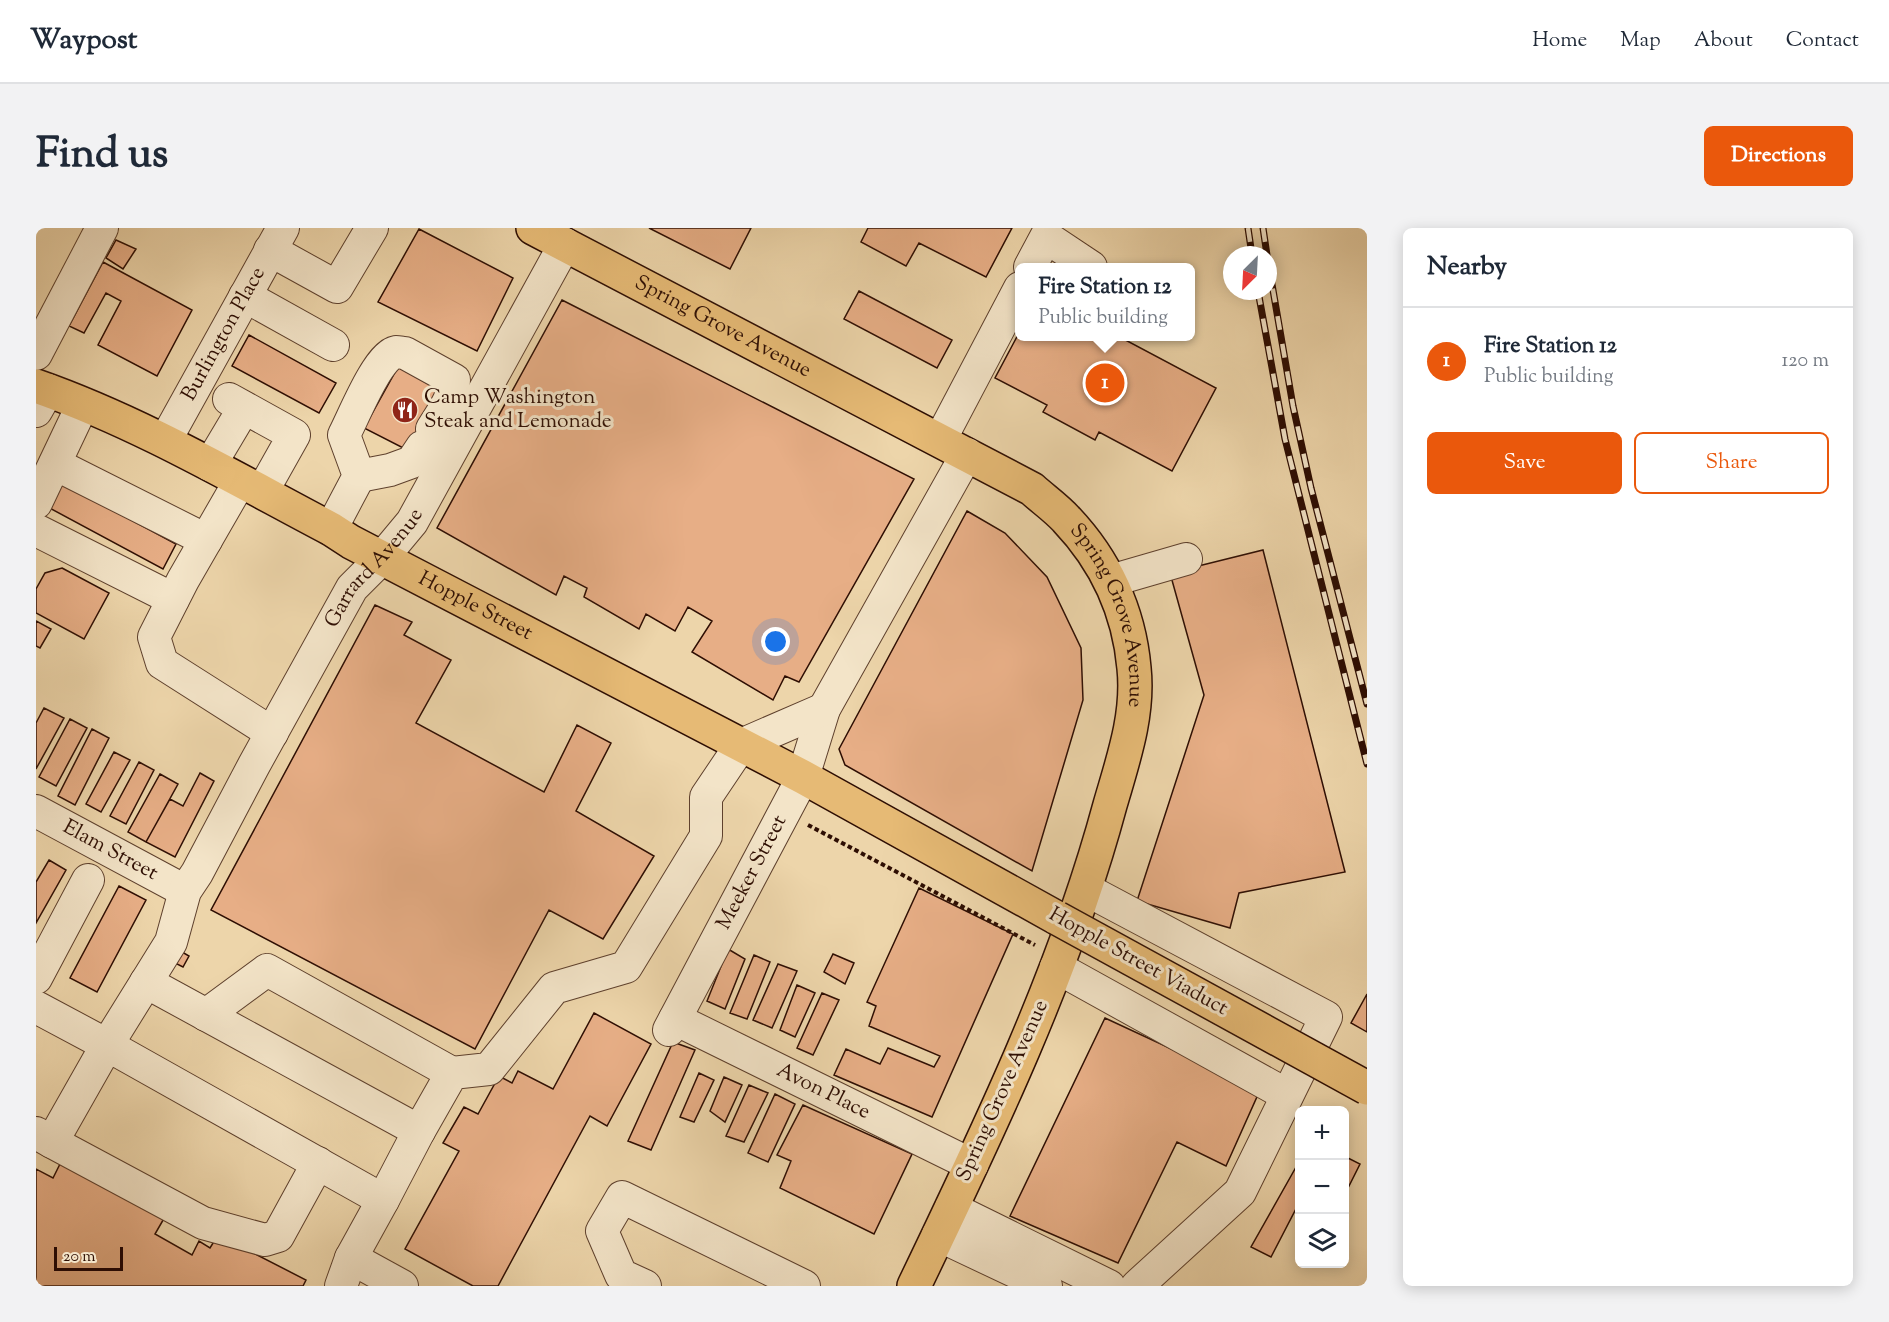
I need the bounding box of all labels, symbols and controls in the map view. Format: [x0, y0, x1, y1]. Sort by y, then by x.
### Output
text: Waypost [30, 21, 137, 61]
text: Home [1532, 26, 1587, 56]
text: Map [1620, 26, 1661, 56]
text: About [1694, 26, 1753, 56]
text: Contact [1786, 26, 1859, 56]
text: Find us [36, 126, 168, 186]
button: Directions [1704, 126, 1853, 186]
north arrow [1223, 246, 1277, 300]
text: Nearby [1427, 249, 1507, 286]
street label: Burlington Place [175, 262, 273, 407]
popup [1015, 263, 1195, 341]
street label: Spring Grove Avenue [629, 269, 816, 386]
text: Fire Station 12 [1039, 272, 1171, 304]
text: Public building [1039, 304, 1168, 333]
text: Fire Station 12 [1484, 331, 1617, 363]
text: 1 [1443, 347, 1450, 376]
text: 120 m [1781, 347, 1829, 376]
pin: 1 [1086, 360, 1124, 406]
text: Public building [1484, 363, 1614, 392]
place label: Camp Washington Steak and Lemonade [424, 383, 612, 437]
restaurant icon: Camp Washington Steak and Lemonade [390, 395, 420, 425]
button: Save [1427, 432, 1622, 494]
button: Share [1634, 432, 1829, 494]
street label: Garrard Avenue [318, 503, 431, 634]
street label: Spring Grove Avenue [1062, 517, 1150, 709]
street label: Hopple Street [413, 564, 538, 649]
your location [761, 627, 790, 656]
street label: Meeker Street [710, 810, 795, 935]
street label: Elam Street [57, 813, 163, 889]
street label: Hopple Street Viaduct [1043, 900, 1233, 1024]
street label: Spring Grove Avenue [950, 996, 1056, 1186]
street label: Avon Place [771, 1056, 875, 1128]
map controls [1295, 1106, 1349, 1268]
button: + [1295, 1106, 1349, 1160]
button: − [1295, 1160, 1349, 1214]
button: layers [1295, 1214, 1349, 1268]
scale bar [54, 1244, 123, 1272]
text: 20 m [63, 1246, 96, 1269]

